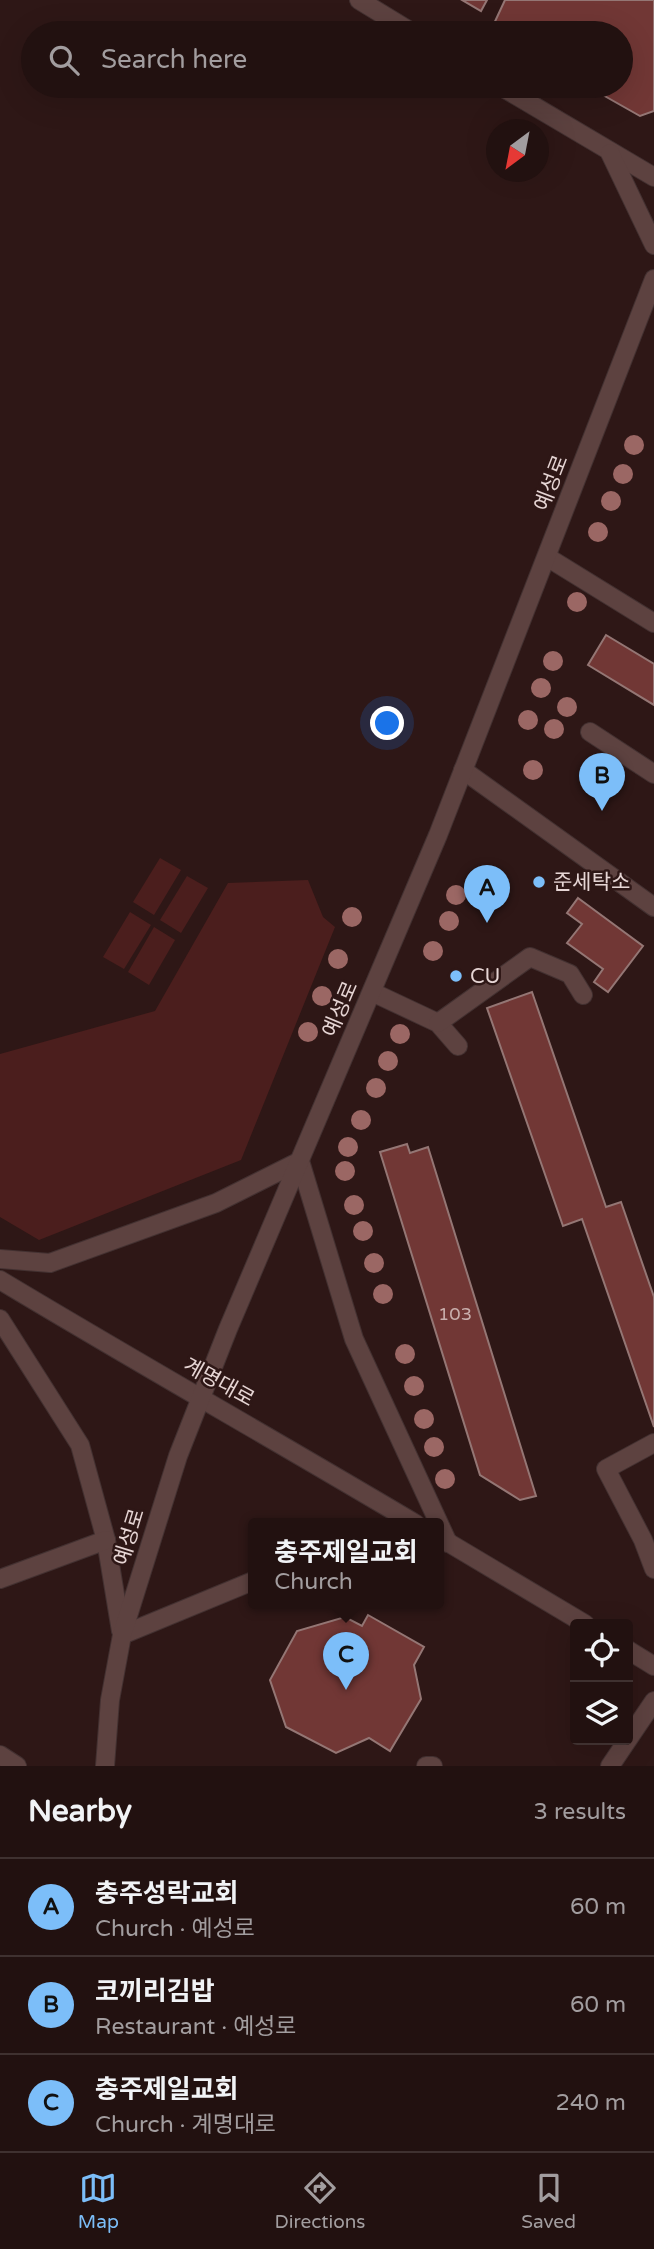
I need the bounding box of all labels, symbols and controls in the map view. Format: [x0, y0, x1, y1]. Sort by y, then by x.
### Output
search box [21, 21, 633, 98]
icon: search [45, 41, 83, 79]
text: Search here [101, 44, 247, 75]
north arrow [486, 119, 549, 182]
street label: 예성로 [529, 452, 574, 515]
your location [370, 706, 404, 740]
pin: B [579, 753, 625, 811]
pin: A [464, 865, 510, 923]
place label: 준세탁소 [553, 870, 630, 895]
marker: 준세탁소 [531, 874, 547, 890]
place label: CU [470, 964, 501, 989]
marker: CU [448, 968, 464, 984]
street label: 예성로 [318, 978, 363, 1041]
house number: 103 [438, 1303, 472, 1325]
street label: 계명대로 [179, 1353, 259, 1412]
street label: 예성로 [109, 1506, 150, 1569]
popup [248, 1518, 444, 1609]
text: 충주제일교회 [274, 1537, 418, 1568]
text: Church [274, 1568, 353, 1596]
map controls [570, 1619, 633, 1745]
button: locate [570, 1619, 633, 1682]
pin: C [323, 1632, 369, 1690]
button: layers [570, 1682, 633, 1745]
text: Nearby [28, 1793, 132, 1830]
text: 3 results [533, 1798, 626, 1826]
text: 충주성락교회 [95, 1878, 239, 1909]
text: A [42, 1893, 60, 1921]
text: 60 m [570, 1893, 626, 1921]
text: Church · 예성로 [95, 1915, 255, 1943]
text: 코끼리김밥 [95, 1976, 215, 2007]
text: B [43, 1991, 59, 2019]
text: 60 m [570, 1991, 626, 2019]
text: Restaurant · 예성로 [95, 2013, 297, 2041]
text: 충주제일교회 [95, 2074, 239, 2105]
text: C [43, 2089, 59, 2117]
text: 240 m [556, 2089, 626, 2117]
text: Church · 계명대로 [95, 2111, 276, 2139]
tab: Map [78, 2169, 119, 2233]
tab: Directions [275, 2169, 366, 2233]
tab: Saved [521, 2169, 576, 2233]

